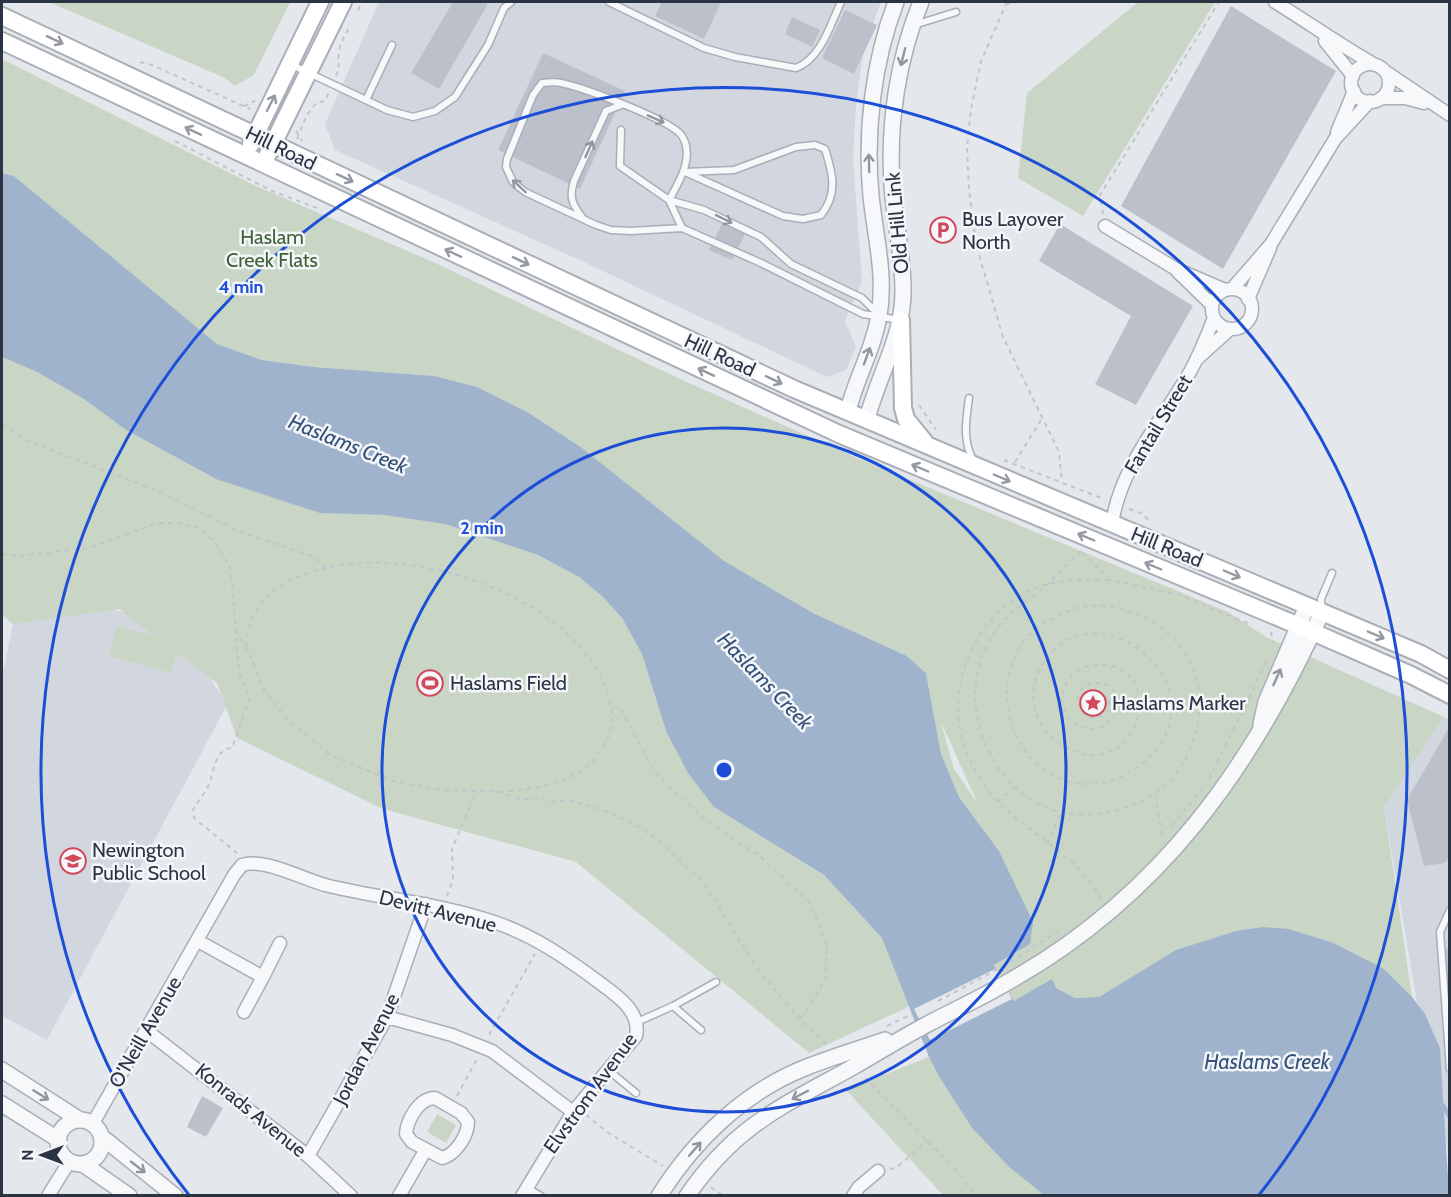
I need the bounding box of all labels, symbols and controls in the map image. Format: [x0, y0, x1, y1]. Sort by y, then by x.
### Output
one-way arrow [45, 35, 63, 47]
one-way arrow [897, 47, 909, 66]
one-way arrow [266, 94, 277, 112]
one-way arrow [647, 114, 665, 126]
street label: Hill Road [242, 121, 320, 175]
one-way arrow [184, 124, 202, 136]
one-way arrow [583, 140, 595, 158]
one-way arrow [863, 154, 875, 174]
street label: Old Hill Link [881, 171, 913, 275]
one-way arrow [336, 173, 354, 185]
one-way arrow [511, 179, 526, 193]
place label: Bus Layover North [962, 207, 1064, 254]
one-way arrow [714, 214, 732, 225]
parking icon: Bus Layover North [928, 215, 958, 245]
park label: Haslam Creek Flats [226, 225, 318, 272]
one-way arrow [445, 246, 463, 258]
one-way arrow [512, 256, 530, 268]
text: 4 min [218, 276, 264, 298]
street label: Hill Road [681, 328, 759, 382]
one-way arrow [863, 347, 874, 366]
one-way arrow [697, 365, 715, 377]
street label: Fantail Street [1119, 370, 1197, 478]
one-way arrow [765, 374, 783, 386]
water label: Haslams Creek [285, 408, 412, 479]
one-way arrow [911, 462, 929, 473]
one-way arrow [993, 472, 1011, 484]
text: 2 min [460, 517, 504, 539]
street label: Hill Road [1128, 522, 1206, 572]
one-way arrow [1077, 531, 1096, 542]
one-way arrow [1145, 559, 1163, 571]
one-way arrow [1222, 569, 1240, 580]
water label: Haslams Creek [713, 627, 819, 735]
one-way arrow [1367, 630, 1385, 641]
sports icon: Haslams Field [415, 668, 445, 698]
one-way arrow [1272, 669, 1283, 687]
place label: Haslams Field [450, 671, 567, 695]
place icon: Haslams Marker [1078, 688, 1108, 718]
place label: Haslams Marker [1112, 691, 1246, 715]
centre of rings [714, 760, 734, 780]
place label: Newington Public School [92, 838, 206, 885]
school or university icon: Newington Public School [58, 846, 88, 876]
street label: Devitt Avenue [377, 885, 499, 937]
street label: O'Neill Avenue [103, 972, 187, 1092]
street label: Jordan Avenue [327, 989, 404, 1110]
street label: Elvstrom Avenue [538, 1028, 642, 1158]
water label: Haslams Creek [1204, 1049, 1331, 1074]
street label: Konrads Avenue [191, 1058, 311, 1162]
one-way arrow [32, 1089, 49, 1101]
one-way arrow [791, 1089, 809, 1101]
north arrow [12, 1125, 72, 1185]
one-way arrow [688, 1142, 702, 1157]
text: N [18, 1149, 37, 1161]
one-way arrow [130, 1160, 146, 1173]

